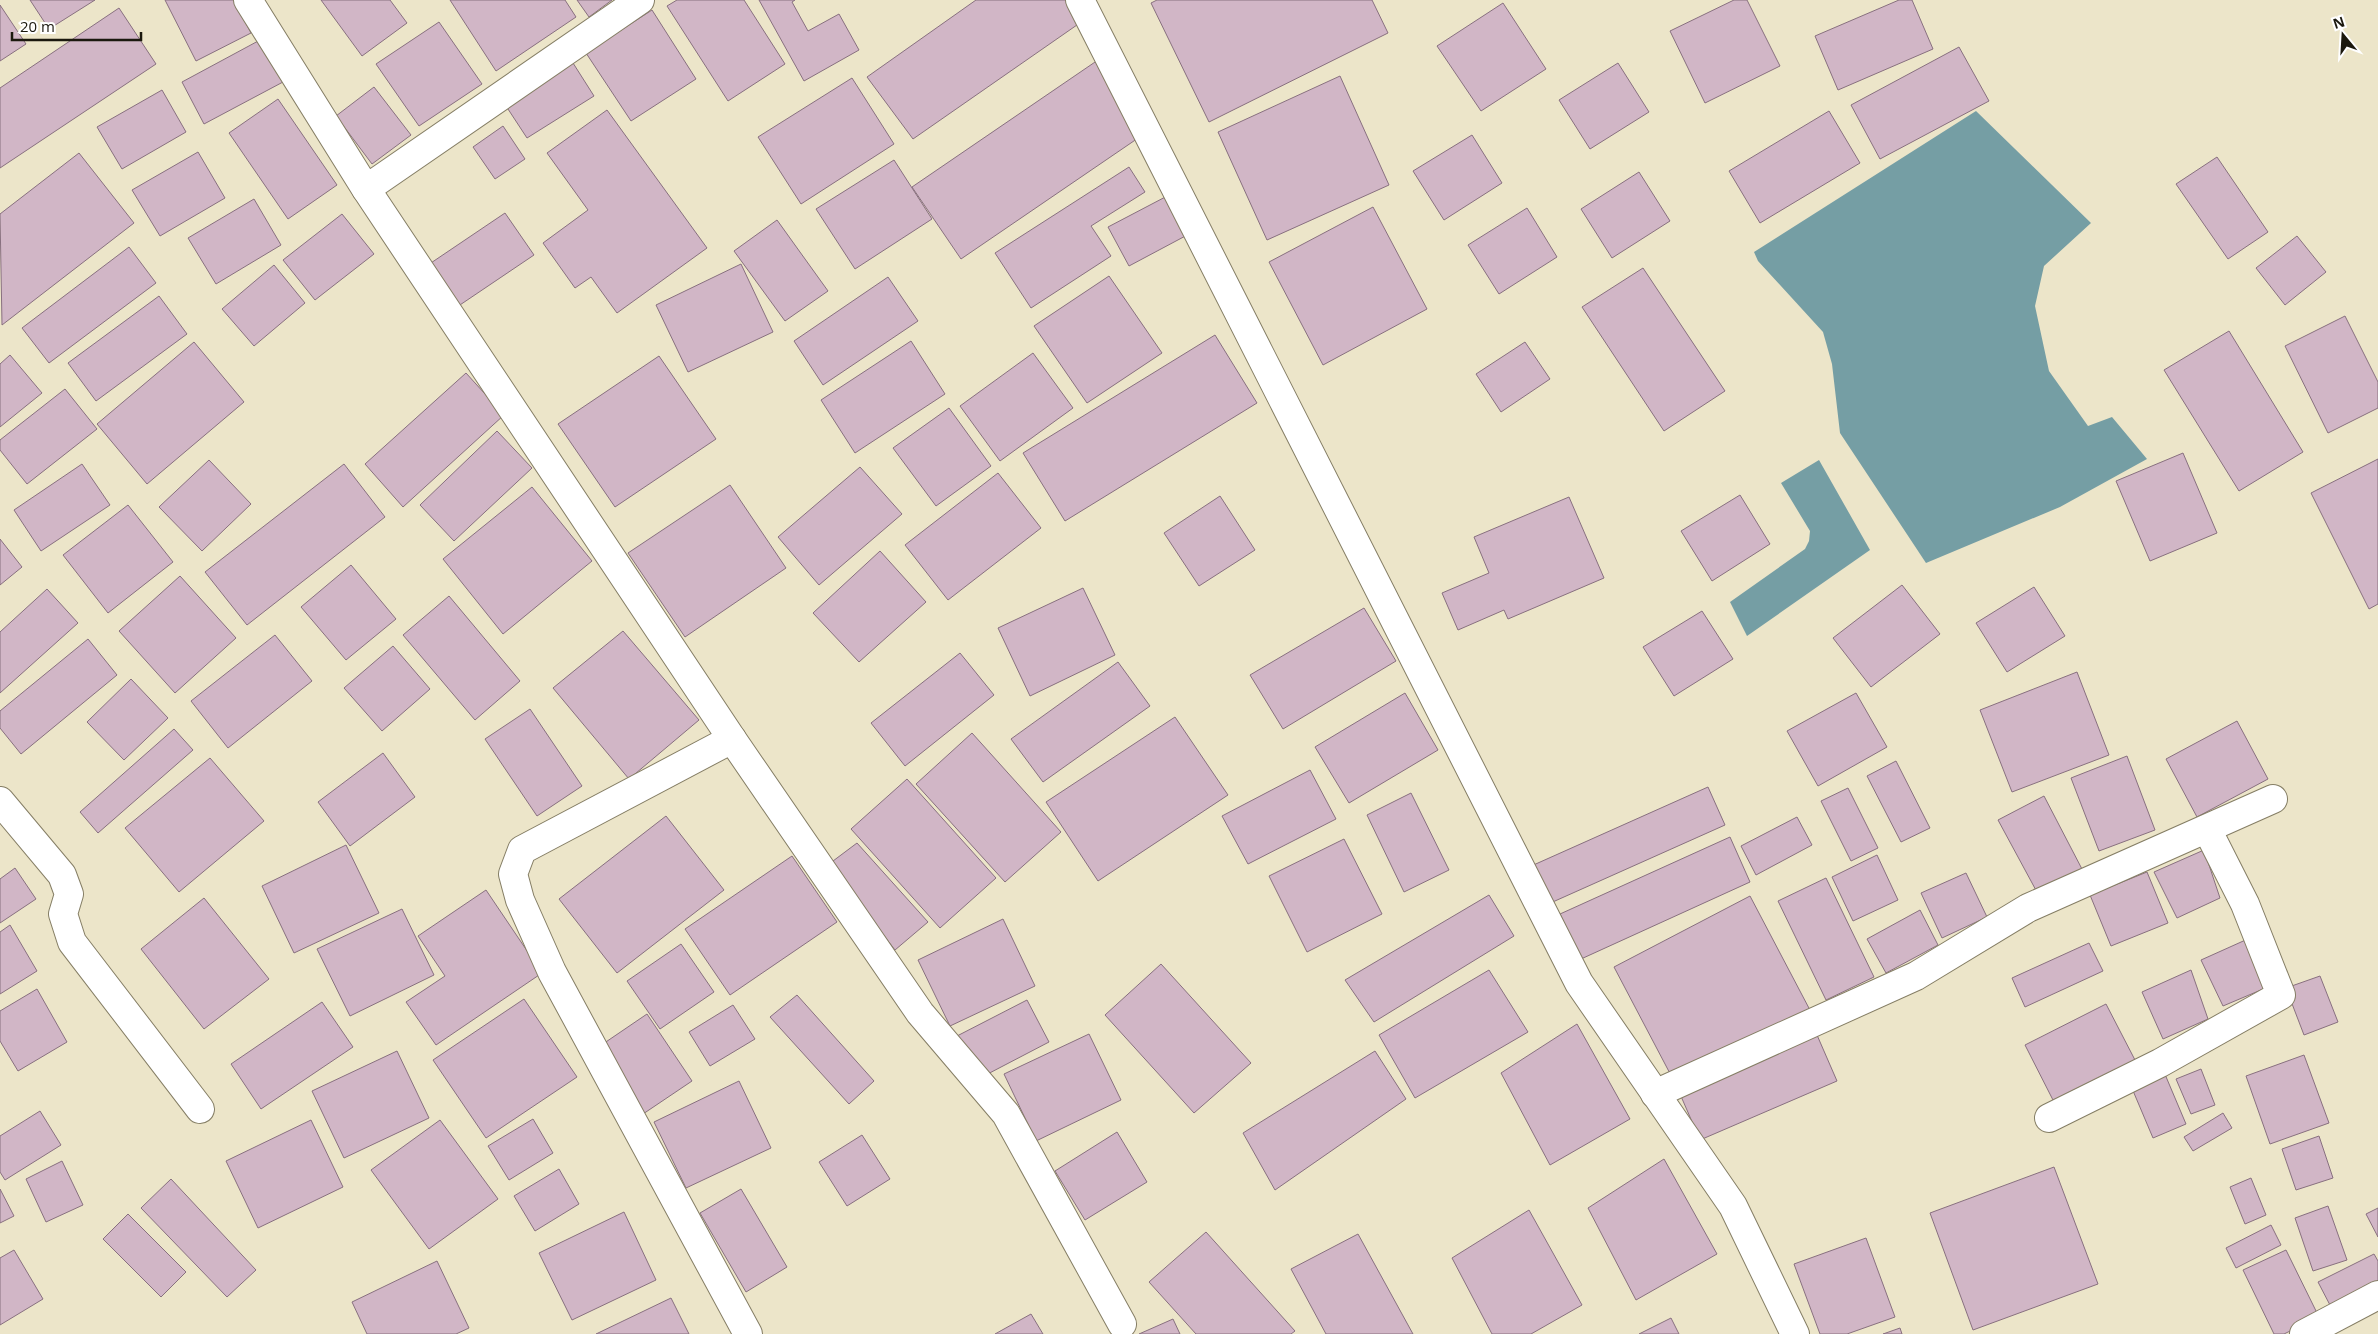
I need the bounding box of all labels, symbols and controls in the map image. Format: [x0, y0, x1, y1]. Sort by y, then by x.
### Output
scale bar [12, 10, 141, 42]
north arrow [2318, 10, 2368, 60]
text: N [2330, 11, 2347, 33]
text: 20 m [20, 16, 55, 36]

